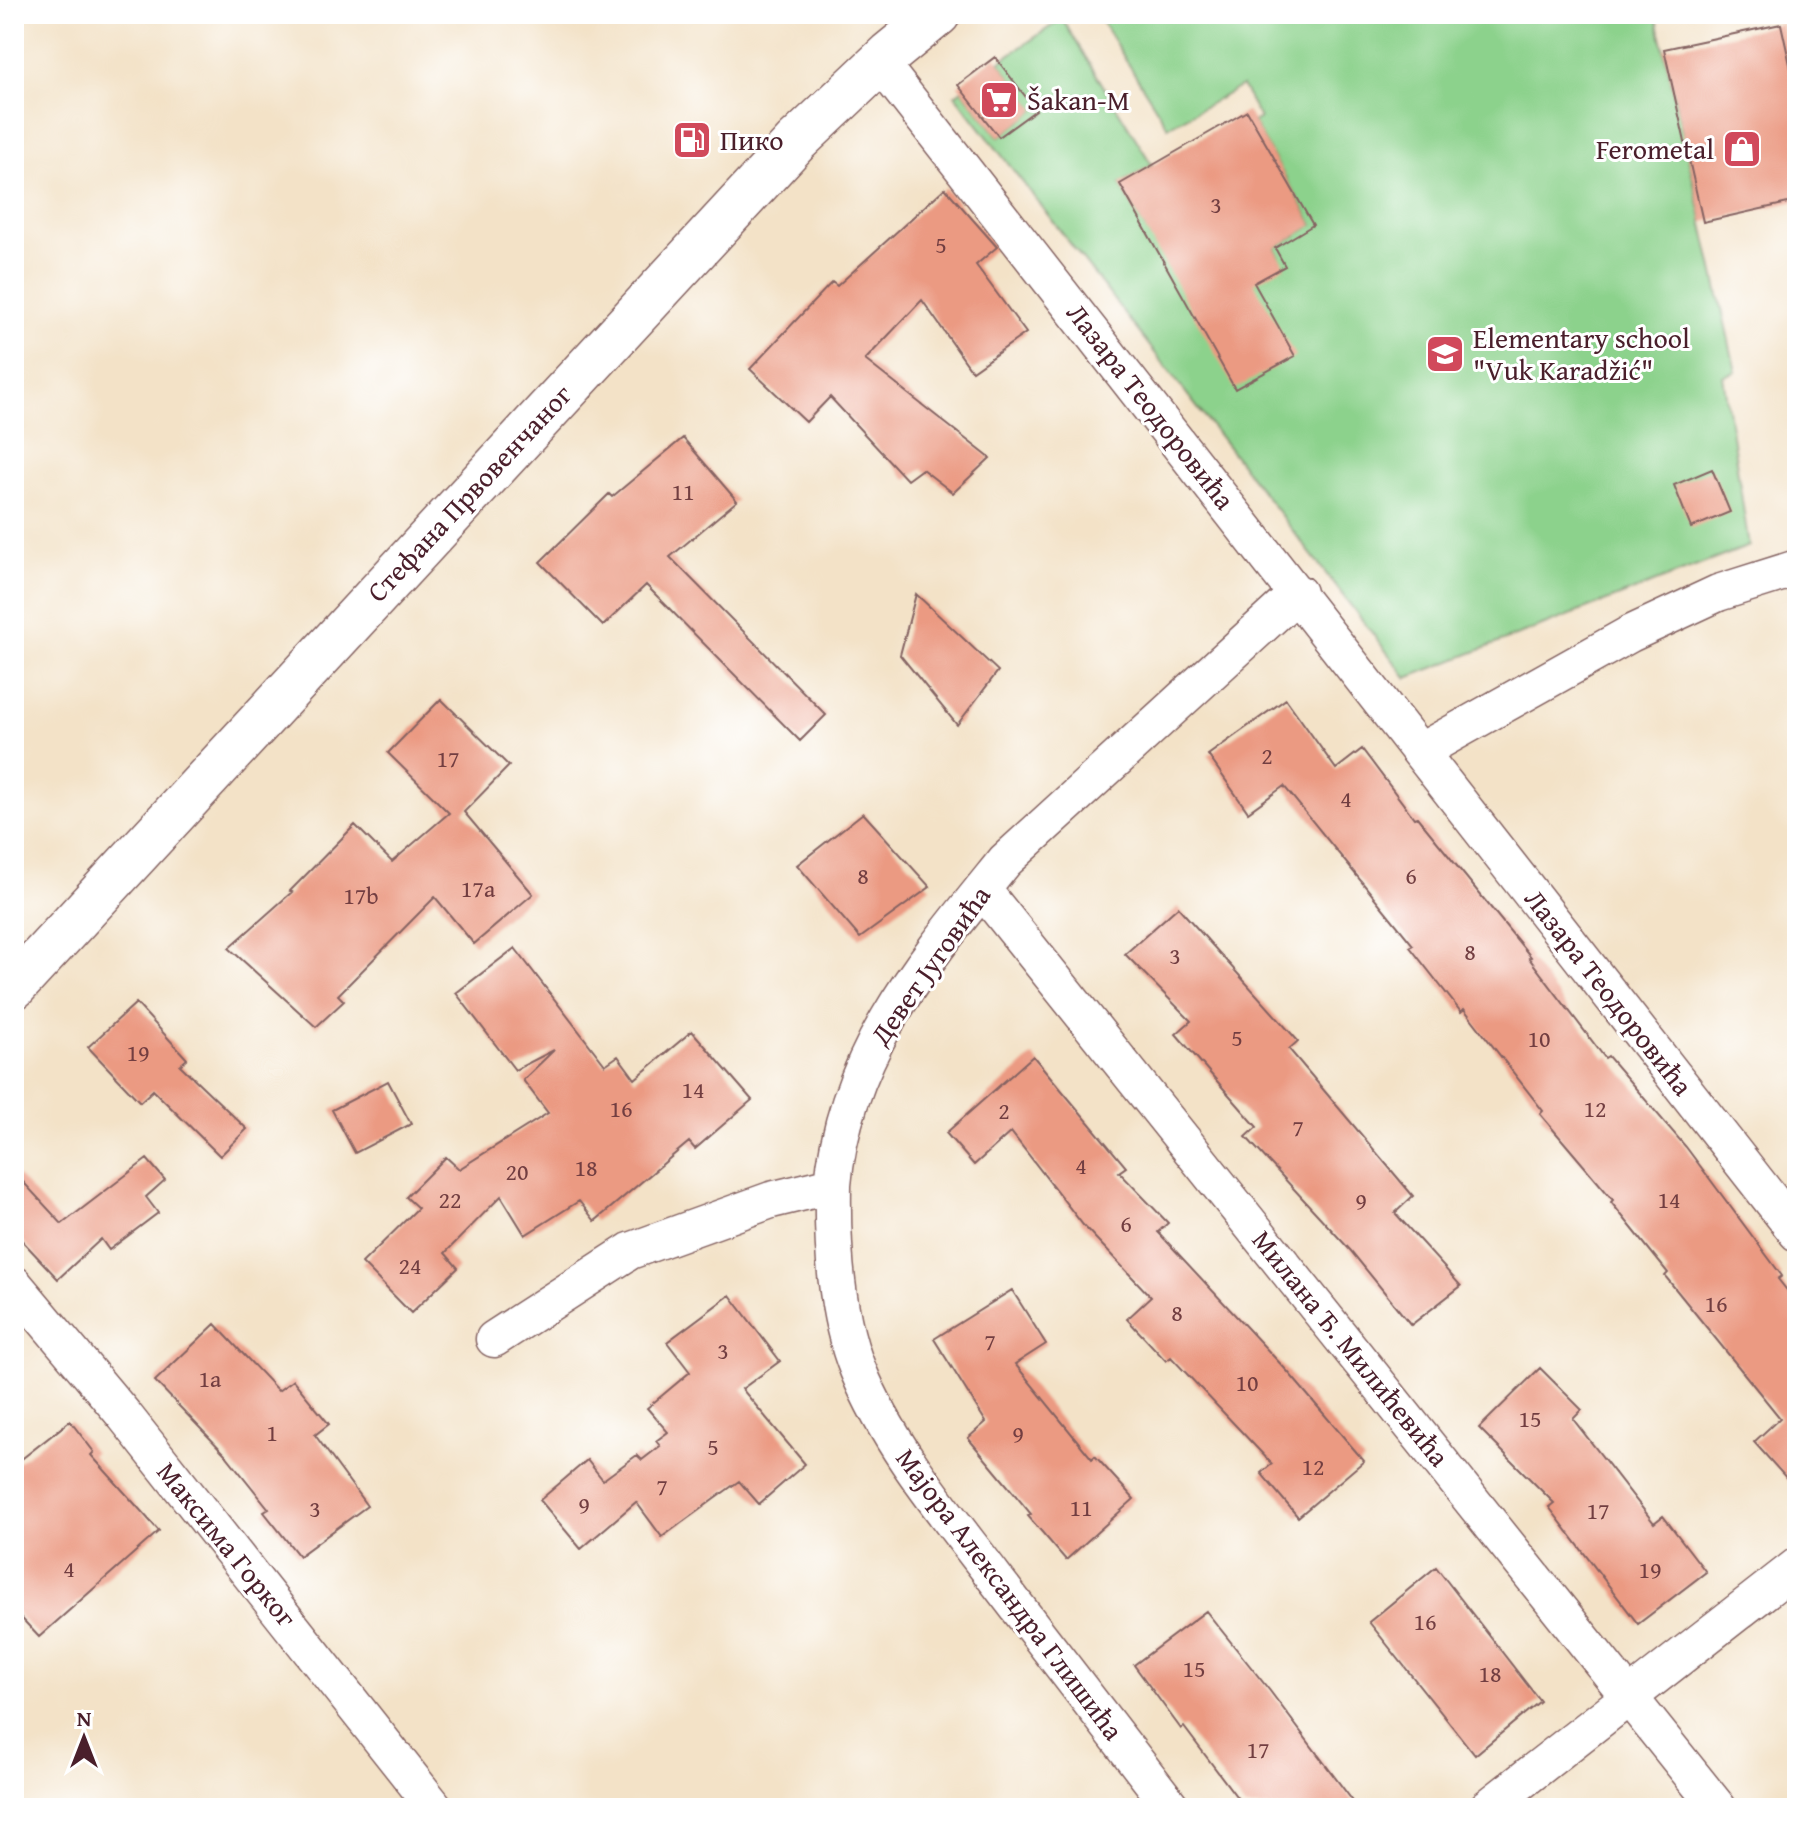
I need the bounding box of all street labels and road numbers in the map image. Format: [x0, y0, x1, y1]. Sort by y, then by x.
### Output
street label: Лазара Теодоровића [1057, 294, 1246, 518]
street label: Стефана Првовенчаног [357, 375, 581, 611]
street label: Девет Југовића [859, 876, 1000, 1054]
street label: Лазара Теодоровића [1515, 880, 1704, 1104]
street label: Милана Ђ. Милићевића [1243, 1221, 1460, 1475]
street label: Мајора Александра Глишића [887, 1439, 1134, 1749]
street label: Максима Горког [148, 1452, 307, 1635]

